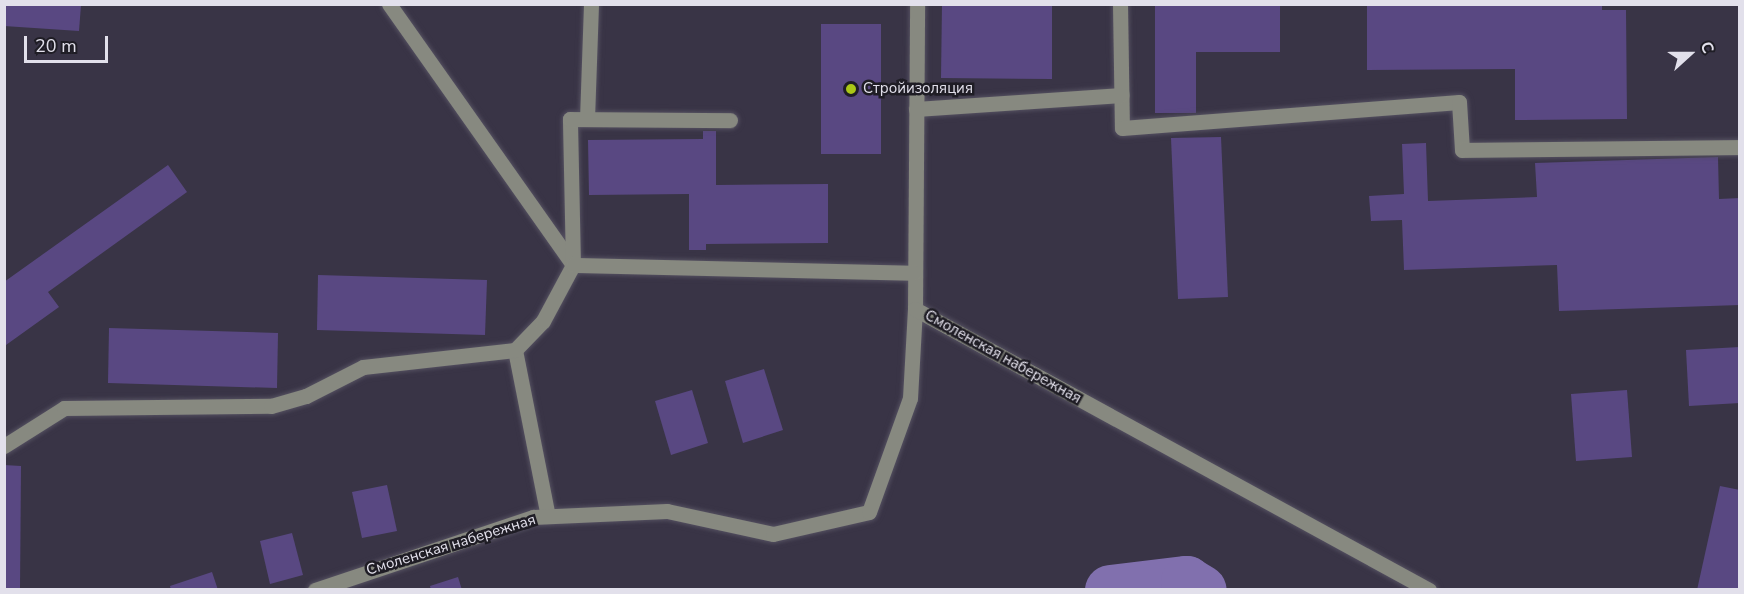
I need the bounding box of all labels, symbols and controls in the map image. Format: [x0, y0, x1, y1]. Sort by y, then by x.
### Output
scale bar [27, 24, 111, 62]
north arrow [1660, 24, 1720, 84]
text: 20 m [35, 34, 77, 58]
text: С [1695, 39, 1719, 57]
place label: Стройизоляция [863, 80, 973, 98]
marker: Стройизоляция [844, 82, 858, 96]
street label: Смоленская набережная [922, 306, 1084, 408]
street label: Смоленская набережная [364, 511, 538, 579]

